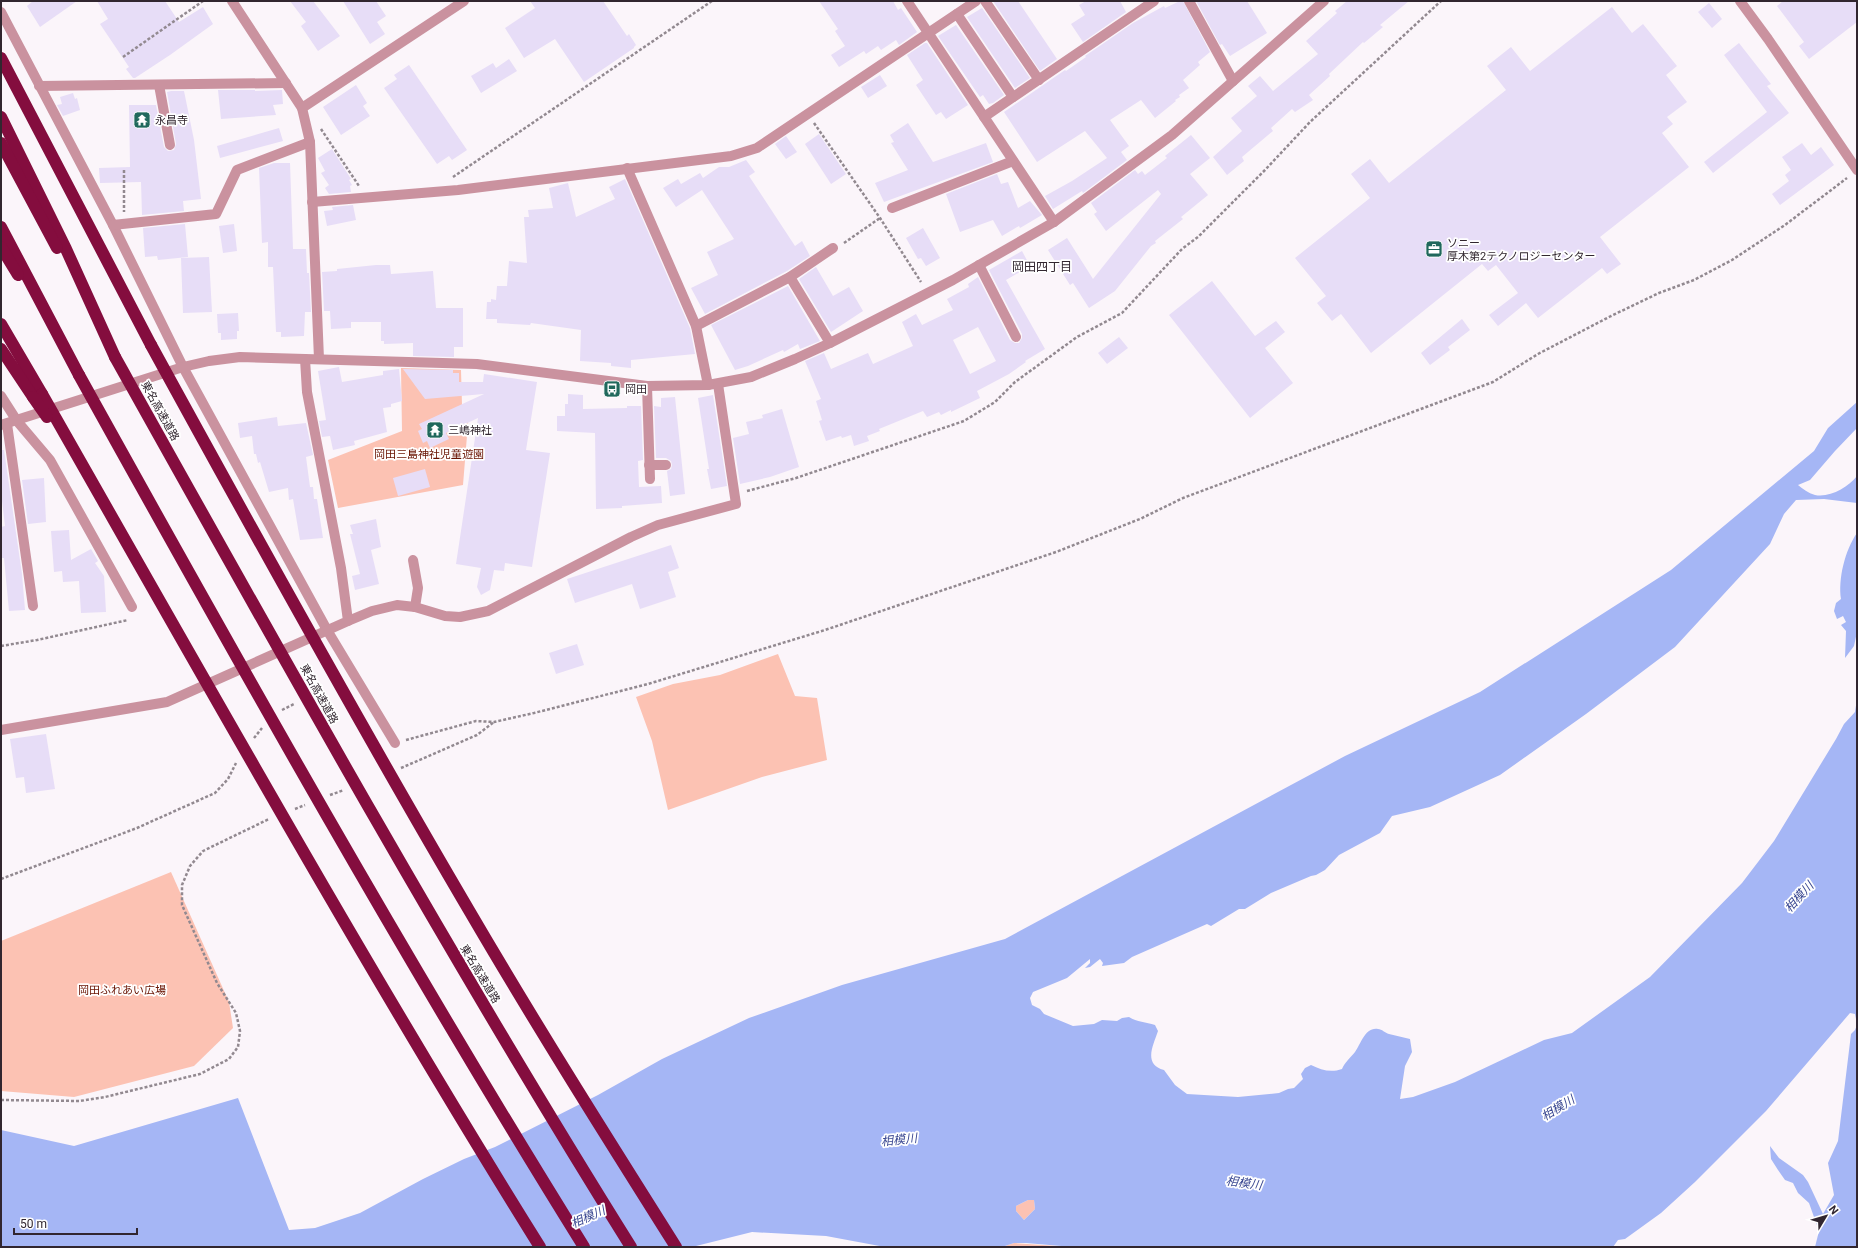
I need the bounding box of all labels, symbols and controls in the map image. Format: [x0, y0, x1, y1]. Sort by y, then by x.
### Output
temple icon: 永昌寺 [132, 110, 152, 130]
place label: 永昌寺 [155, 114, 188, 127]
place label: ソニー 厚木第2テクノロジーセンター [1447, 237, 1596, 263]
office icon: ソニー 厚木第2テクノロジーセンター [1424, 239, 1444, 259]
district label: 岡田四丁目 [1012, 260, 1072, 274]
street label: 東名高速道路 [138, 379, 182, 443]
bus stop icon: 岡田 [602, 379, 622, 399]
place label: 岡田 [625, 383, 647, 396]
temple icon: 三嶋神社 [425, 420, 445, 440]
place label: 三嶋神社 [448, 424, 492, 437]
park label: 岡田三島神社児童遊園 [374, 448, 484, 461]
street label: 東名高速道路 [297, 662, 341, 726]
water label: 相模川 [1782, 878, 1818, 915]
street label: 東名高速道路 [457, 942, 503, 1006]
park label: 岡田ふれあい広場 [78, 984, 166, 997]
water label: 相模川 [1539, 1091, 1579, 1123]
water label: 相模川 [880, 1131, 920, 1149]
water label: 相模川 [1225, 1174, 1265, 1193]
north arrow [1806, 1196, 1846, 1236]
water label: 相模川 [569, 1202, 609, 1231]
text: N [1826, 1203, 1841, 1217]
scale bar [14, 1210, 137, 1236]
text: 50 m [20, 1217, 47, 1231]

